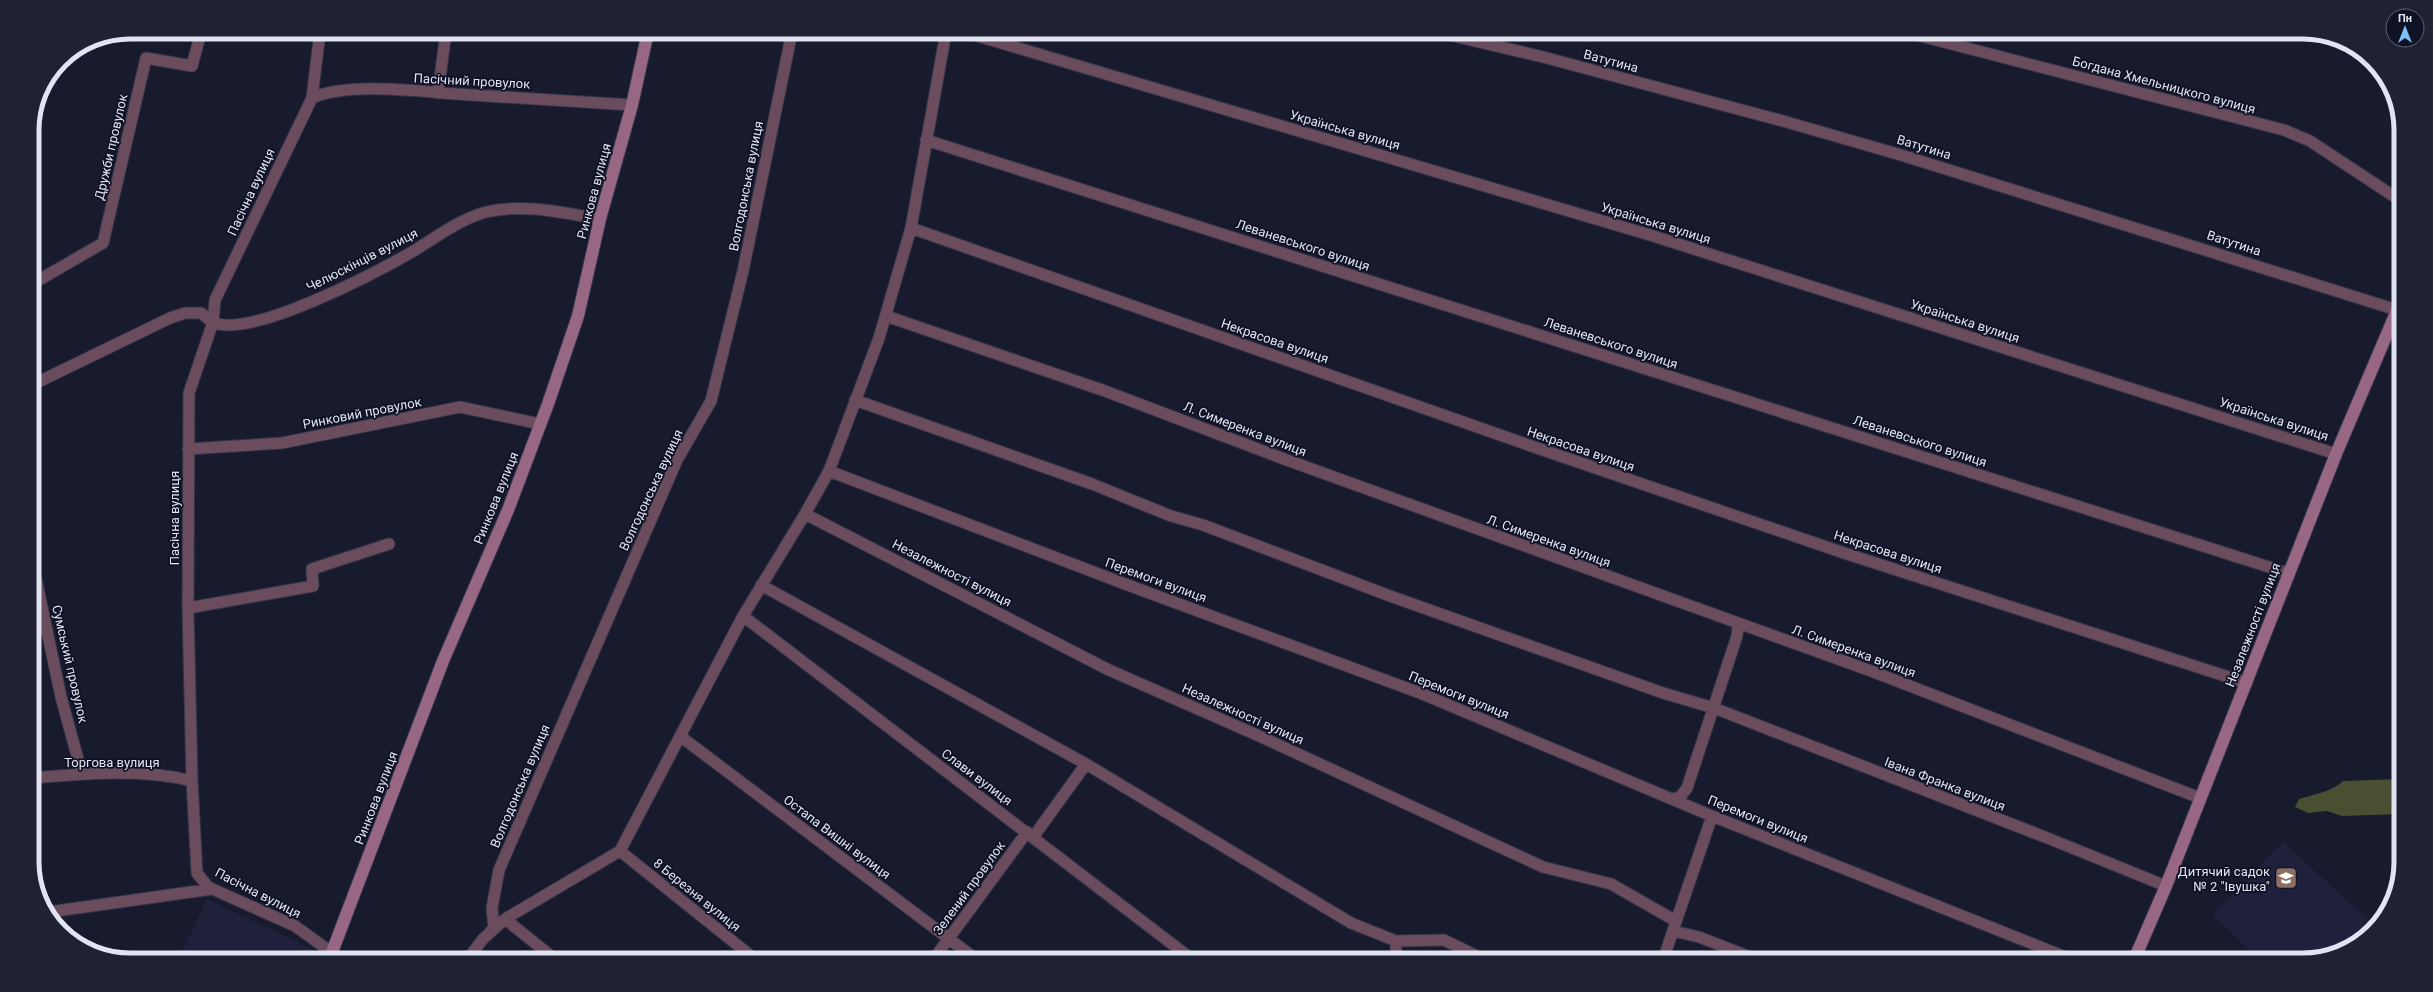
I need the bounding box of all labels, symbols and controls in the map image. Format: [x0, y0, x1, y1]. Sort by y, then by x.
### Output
north arrow [2385, 8, 2425, 48]
text: Пн [2398, 12, 2412, 25]
street label: Ватутина [1582, 47, 1640, 75]
street label: Богдана Хмельницкого вулиця [2071, 53, 2257, 117]
street label: Пасічний провулок [413, 70, 531, 92]
street label: Дружби провулок [92, 93, 130, 201]
street label: Українська вулиця [1288, 107, 1402, 153]
street label: Волгодонська вулиця [726, 120, 766, 252]
street label: Ватутина [1895, 132, 1953, 162]
street label: Ринкова вулиця [574, 142, 614, 240]
street label: Пасічна вулиця [224, 146, 278, 238]
street label: Українська вулиця [1599, 199, 1713, 247]
street label: Леваневського вулиця [1234, 216, 1372, 274]
street label: Челюскінців вулиця [304, 225, 420, 295]
street label: Ватутина [2205, 227, 2263, 259]
street label: Українська вулиця [1908, 296, 2022, 346]
street label: Леваневського вулиця [1542, 314, 1680, 372]
street label: Некрасова вулиця [1219, 316, 1331, 366]
street label: Ринковий провулок [301, 394, 423, 432]
street label: Українська вулиця [2217, 394, 2331, 444]
street label: Л. Симеренка вулиця [1181, 399, 1309, 459]
street label: Леваневського вулиця [1851, 412, 1989, 470]
street label: Некрасова вулиця [1525, 424, 1637, 474]
street label: Волгодонська вулиця [616, 427, 686, 553]
street label: Ринкова вулиця [471, 450, 521, 546]
street label: Пасічна вулиця [167, 471, 182, 565]
street label: Л. Симеренка вулиця [1485, 512, 1613, 570]
street label: Некрасова вулиця [1832, 527, 1944, 577]
street label: Незалежності вулиця [890, 536, 1014, 610]
street label: Перемоги вулиця [1103, 555, 1209, 605]
street label: Незалежності вулиця [2222, 561, 2284, 689]
street label: Сумський провулок [49, 603, 91, 725]
street label: Л. Симеренка вулиця [1790, 622, 1918, 680]
street label: Перемоги вулиця [1407, 668, 1511, 722]
street label: Незалежності вулиця [1180, 680, 1306, 748]
street label: Волгодонська вулиця [487, 722, 553, 850]
street label: Слави вулиця [939, 746, 1015, 808]
street label: Ринкова вулиця [351, 749, 401, 847]
street label: Івана Франка вулиця [1882, 754, 2008, 814]
street label: Торгова вулиця [64, 755, 160, 770]
street label: Остапа Вишні вулиця [781, 792, 893, 882]
street label: Перемоги вулиця [1706, 792, 1810, 846]
street label: Зелений провулок [930, 838, 1008, 938]
street label: 8 Березня вулиця [651, 855, 743, 935]
place label: Дитячий садок № 2 "Івушка" [2178, 864, 2270, 894]
street label: Пасічна вулиця [213, 865, 303, 921]
school or university icon: Дитячий садок № 2 "Івушка" [2273, 865, 2299, 891]

